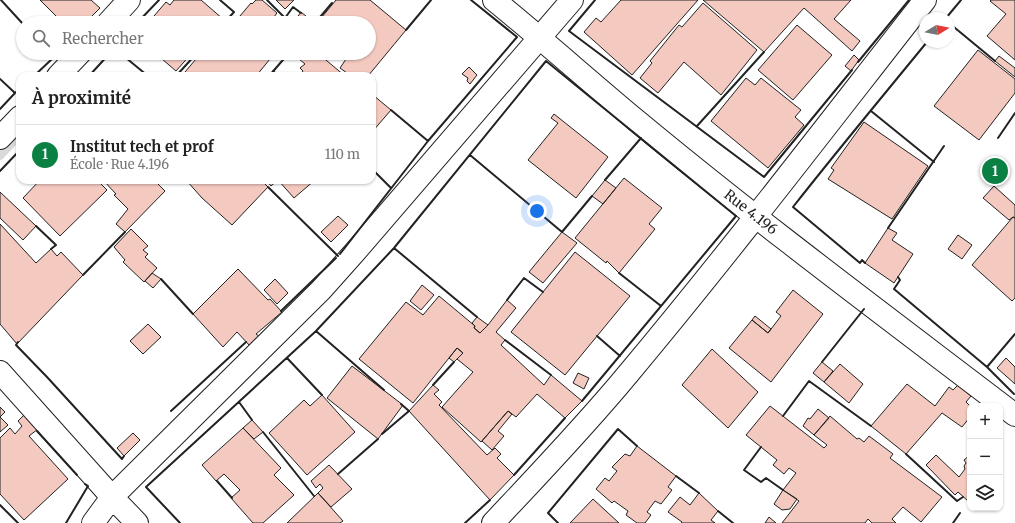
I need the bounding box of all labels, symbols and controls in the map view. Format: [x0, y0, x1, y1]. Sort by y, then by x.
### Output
north arrow [919, 12, 955, 48]
search box [16, 16, 376, 60]
icon: search [30, 27, 52, 49]
text: Rechercher [62, 29, 144, 48]
text: À proximité [32, 87, 131, 109]
text: Institut tech et prof [70, 137, 214, 156]
text: 1 [42, 146, 48, 163]
text: 110 m [325, 146, 360, 163]
text: École · Rue 4.196 [70, 156, 169, 173]
pin: 1 [982, 156, 1008, 186]
street label: Rue 4.196 [721, 186, 781, 238]
your location [527, 201, 547, 221]
map controls [967, 403, 1003, 511]
button: + [967, 403, 1003, 439]
button: − [967, 439, 1003, 475]
button: layers [967, 475, 1003, 511]

